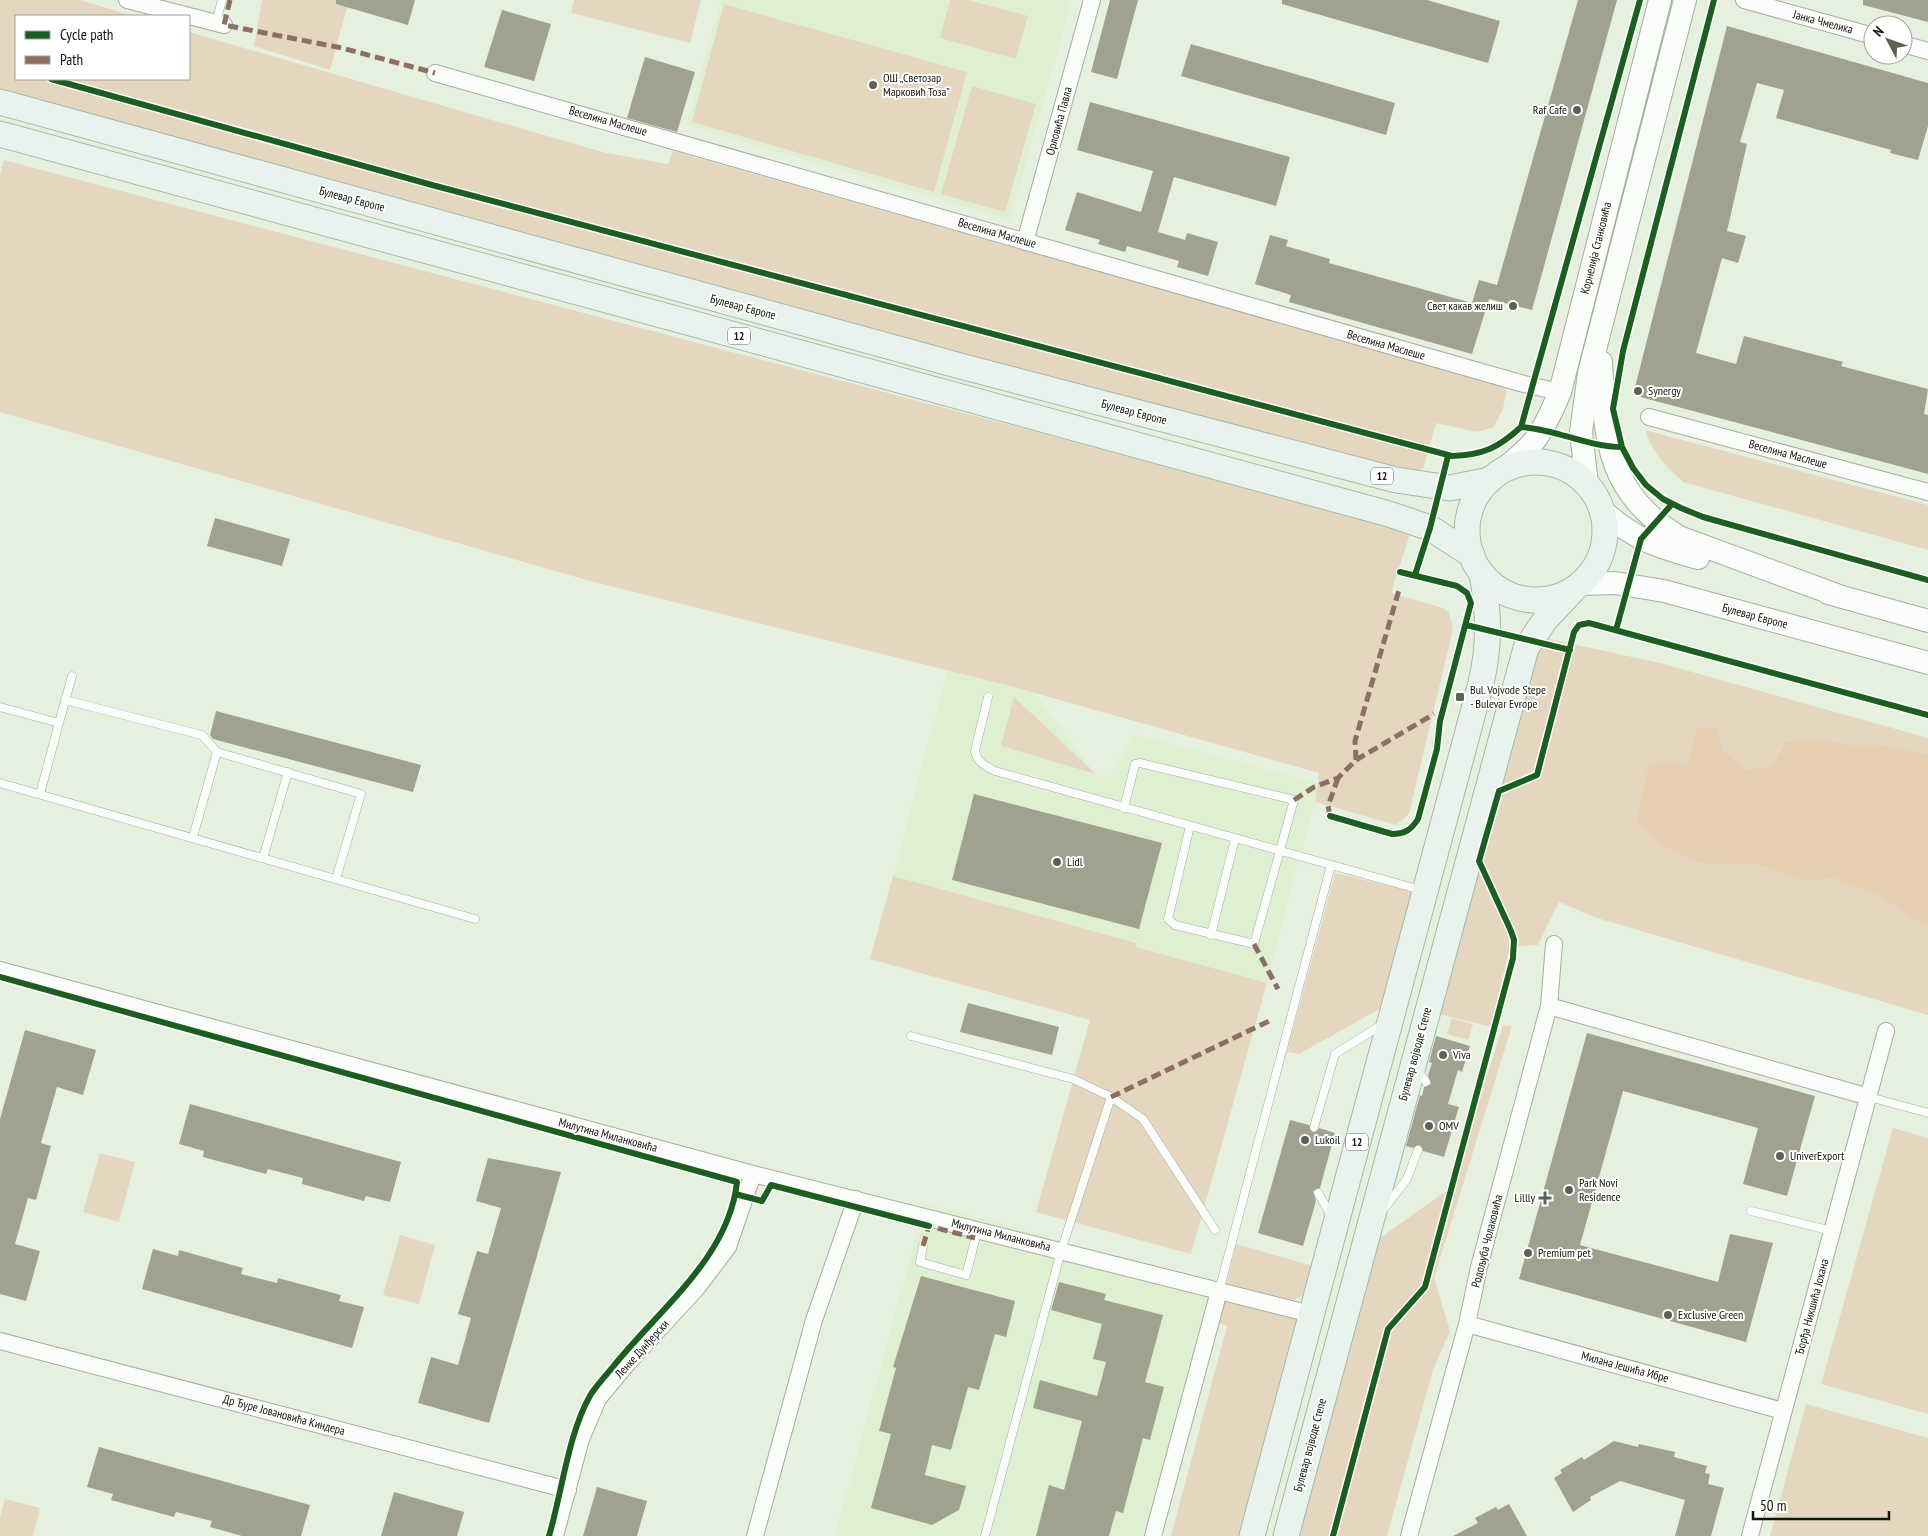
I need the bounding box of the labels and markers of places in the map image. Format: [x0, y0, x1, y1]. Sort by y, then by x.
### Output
place label: ОШ „Светозар Марковић Тоза” [883, 70, 950, 99]
marker: ОШ „Светозар Марковић Тоза” [867, 79, 879, 91]
place label: Raf Cafe [1533, 102, 1567, 117]
marker: Raf Cafe [1571, 104, 1583, 116]
place label: Свет какав желиш [1427, 298, 1503, 313]
marker: Свет какав желиш [1507, 300, 1519, 312]
place label: Synergy [1648, 383, 1681, 398]
marker: Synergy [1632, 385, 1644, 397]
place label: Bul. Vojvode Stepe - Bulevar Evrope [1470, 682, 1546, 711]
marker: Bul. Vojvode Stepe - Bulevar Evrope [1454, 691, 1466, 703]
place label: Lidl [1067, 854, 1083, 869]
marker: Lidl [1051, 856, 1063, 868]
place label: Viva [1452, 1047, 1471, 1062]
marker: Viva [1437, 1049, 1449, 1061]
place label: OMV [1439, 1118, 1459, 1133]
marker: OMV [1423, 1120, 1435, 1132]
place label: Lukoil [1315, 1132, 1340, 1147]
marker: Lukoil [1299, 1134, 1311, 1146]
place label: UniverExport [1790, 1148, 1845, 1163]
marker: UniverExport [1774, 1150, 1786, 1162]
place label: Park Novi Residence [1579, 1175, 1620, 1204]
marker: Park Novi Residence [1563, 1184, 1575, 1196]
place label: Lillly [1515, 1190, 1535, 1205]
marker: Lillly [1539, 1192, 1551, 1204]
place label: Premium pet [1538, 1245, 1591, 1260]
marker: Premium pet [1522, 1247, 1534, 1259]
place label: Exclusive Green [1678, 1307, 1743, 1322]
marker: Exclusive Green [1662, 1309, 1674, 1321]

